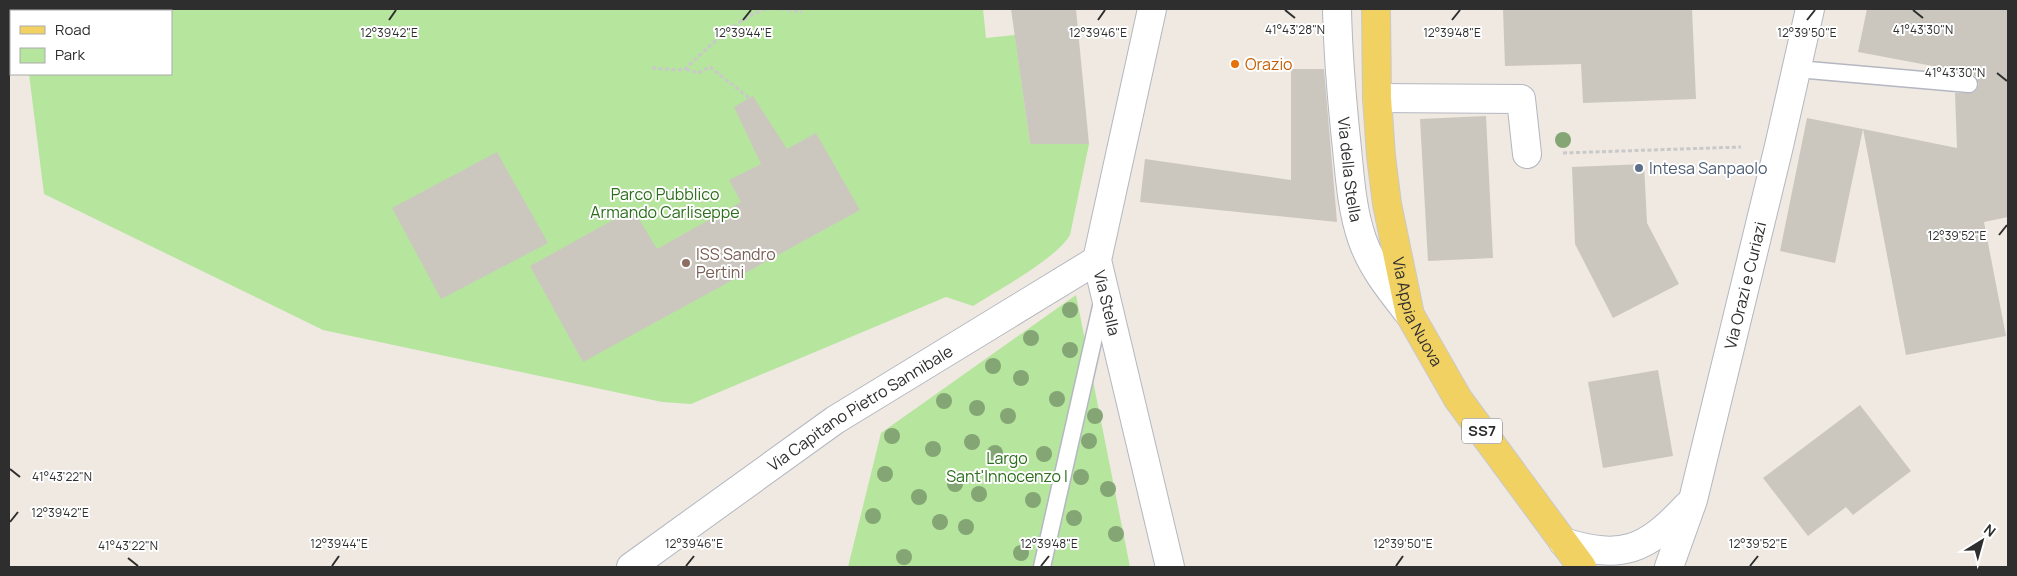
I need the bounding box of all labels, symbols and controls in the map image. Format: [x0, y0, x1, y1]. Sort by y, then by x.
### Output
legend [10, 10, 172, 75]
text: Road [55, 19, 91, 40]
text: 41°43'28"N [1265, 21, 1325, 38]
text: 41°43'30"N [1893, 21, 1953, 38]
text: 12°39'42"E [360, 24, 418, 41]
text: 12°39'44"E [714, 24, 772, 41]
text: 12°39'46"E [1069, 24, 1127, 41]
text: 12°39'48"E [1423, 24, 1481, 41]
text: 12°39'50"E [1777, 24, 1837, 41]
text: Park [55, 44, 85, 65]
place label: Orazio [1245, 53, 1293, 75]
marker: Orazio [1229, 58, 1241, 70]
text: 41°43'30"N [1925, 64, 1985, 81]
street label: Via della Stella [1333, 116, 1368, 224]
place label: Intesa Sanpaolo [1649, 157, 1767, 179]
marker: Intesa Sanpaolo [1633, 162, 1645, 174]
park label: Parco Pubblico Armando Carliseppe [590, 183, 740, 223]
street label: Via Orazi e Curiazi [1719, 219, 1771, 352]
text: 12°39'52"E [1928, 227, 1986, 244]
place label: ISS Sandro Pertini [696, 243, 776, 283]
street label: Via Appia Nuova [1387, 255, 1448, 370]
marker: ISS Sandro Pertini [680, 257, 692, 269]
street label: Via Stella [1089, 268, 1126, 338]
street label: Via Capitano Pietro Sannibale [763, 340, 957, 476]
road number: SS7 [1462, 418, 1502, 444]
park label: Largo Sant'Innocenzo I [946, 447, 1068, 487]
text: 41°43'22"N [32, 468, 92, 485]
text: 12°39'42"E [31, 504, 89, 521]
north arrow [1957, 516, 2007, 566]
text: N [1980, 520, 2000, 541]
text: 12°39'44"E [310, 535, 368, 552]
text: 12°39'46"E [665, 535, 723, 552]
text: 12°39'48"E [1020, 535, 1078, 552]
text: 12°39'50"E [1373, 535, 1433, 552]
text: 12°39'52"E [1729, 535, 1787, 552]
text: 41°43'22"N [98, 537, 158, 554]

